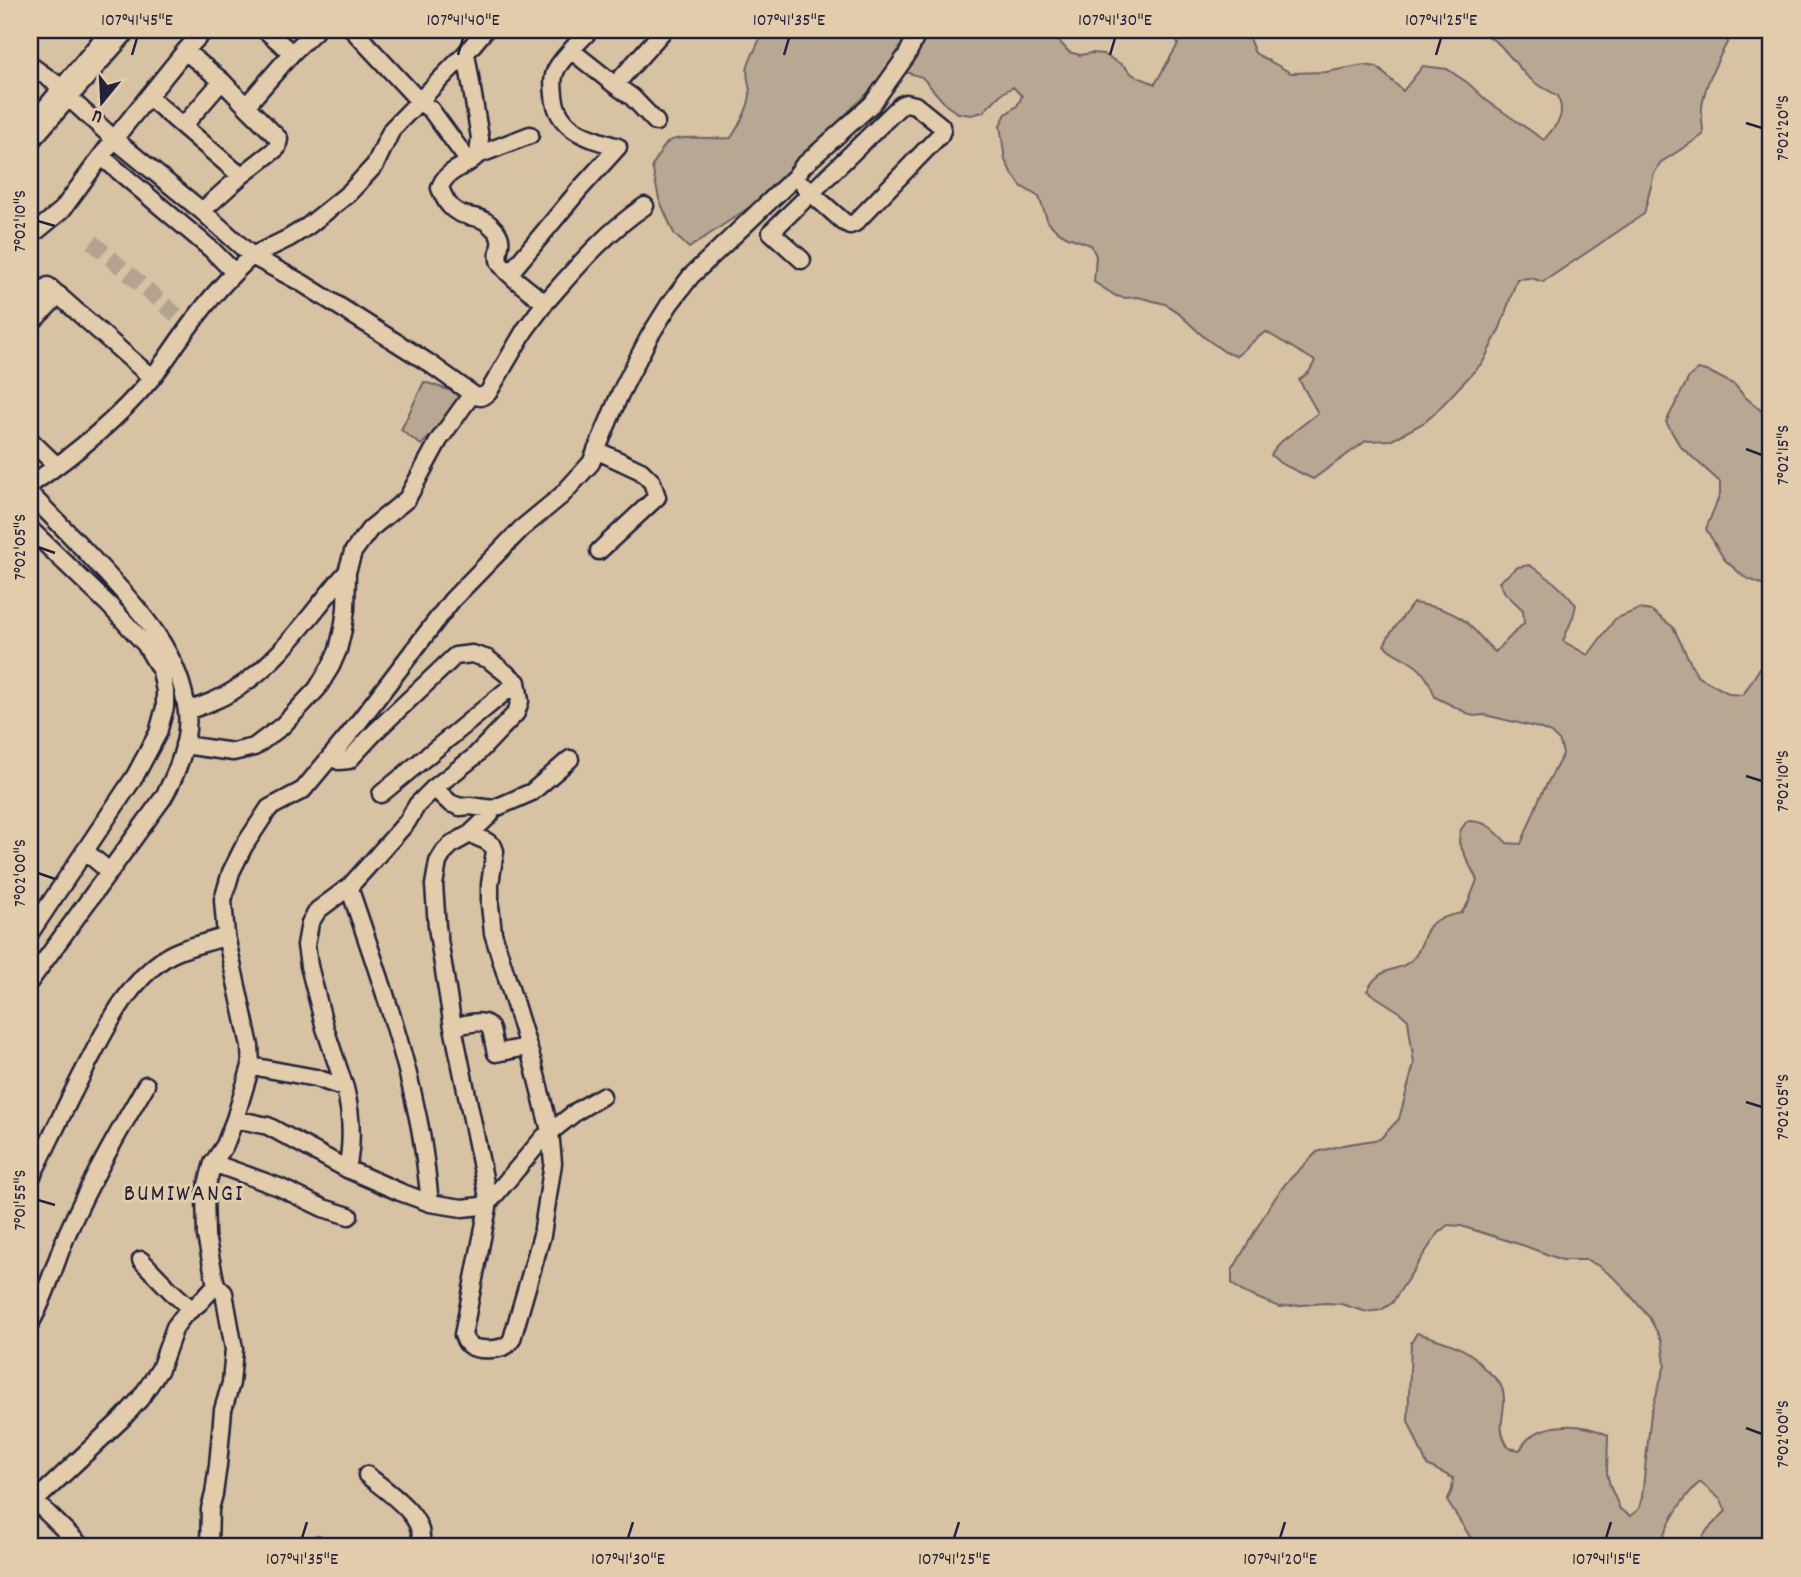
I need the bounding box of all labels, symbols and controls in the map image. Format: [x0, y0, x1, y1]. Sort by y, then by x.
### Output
text: 107°41'45"E [101, 9, 173, 34]
text: 107°41'40"E [426, 9, 500, 34]
text: 107°41'35"E [753, 9, 825, 34]
text: 107°41'30"E [1078, 9, 1152, 34]
text: 107°41'25"E [1405, 9, 1477, 34]
north arrow [66, 66, 136, 136]
text: 7°02'20"S [1772, 95, 1797, 161]
text: U [89, 101, 106, 129]
text: 7°02'10"S [9, 190, 34, 252]
text: 7°02'15"S [1772, 425, 1797, 485]
text: 7°02'05"S [9, 514, 34, 580]
text: 7°02'10"S [1772, 750, 1797, 812]
text: 7°02'00"S [9, 839, 34, 907]
text: 7°02'05"S [1772, 1074, 1797, 1140]
text: 7°01'55"S [9, 1169, 34, 1230]
district label: BUMIWANGI [124, 1178, 244, 1212]
text: 7°02'00"S [1772, 1400, 1797, 1468]
text: 107°41'35"E [266, 1548, 338, 1573]
text: 107°41'30"E [591, 1548, 665, 1573]
text: 107°41'25"E [918, 1548, 990, 1573]
text: 107°41'20"E [1243, 1548, 1317, 1573]
text: 107°41'15"E [1572, 1548, 1640, 1573]

